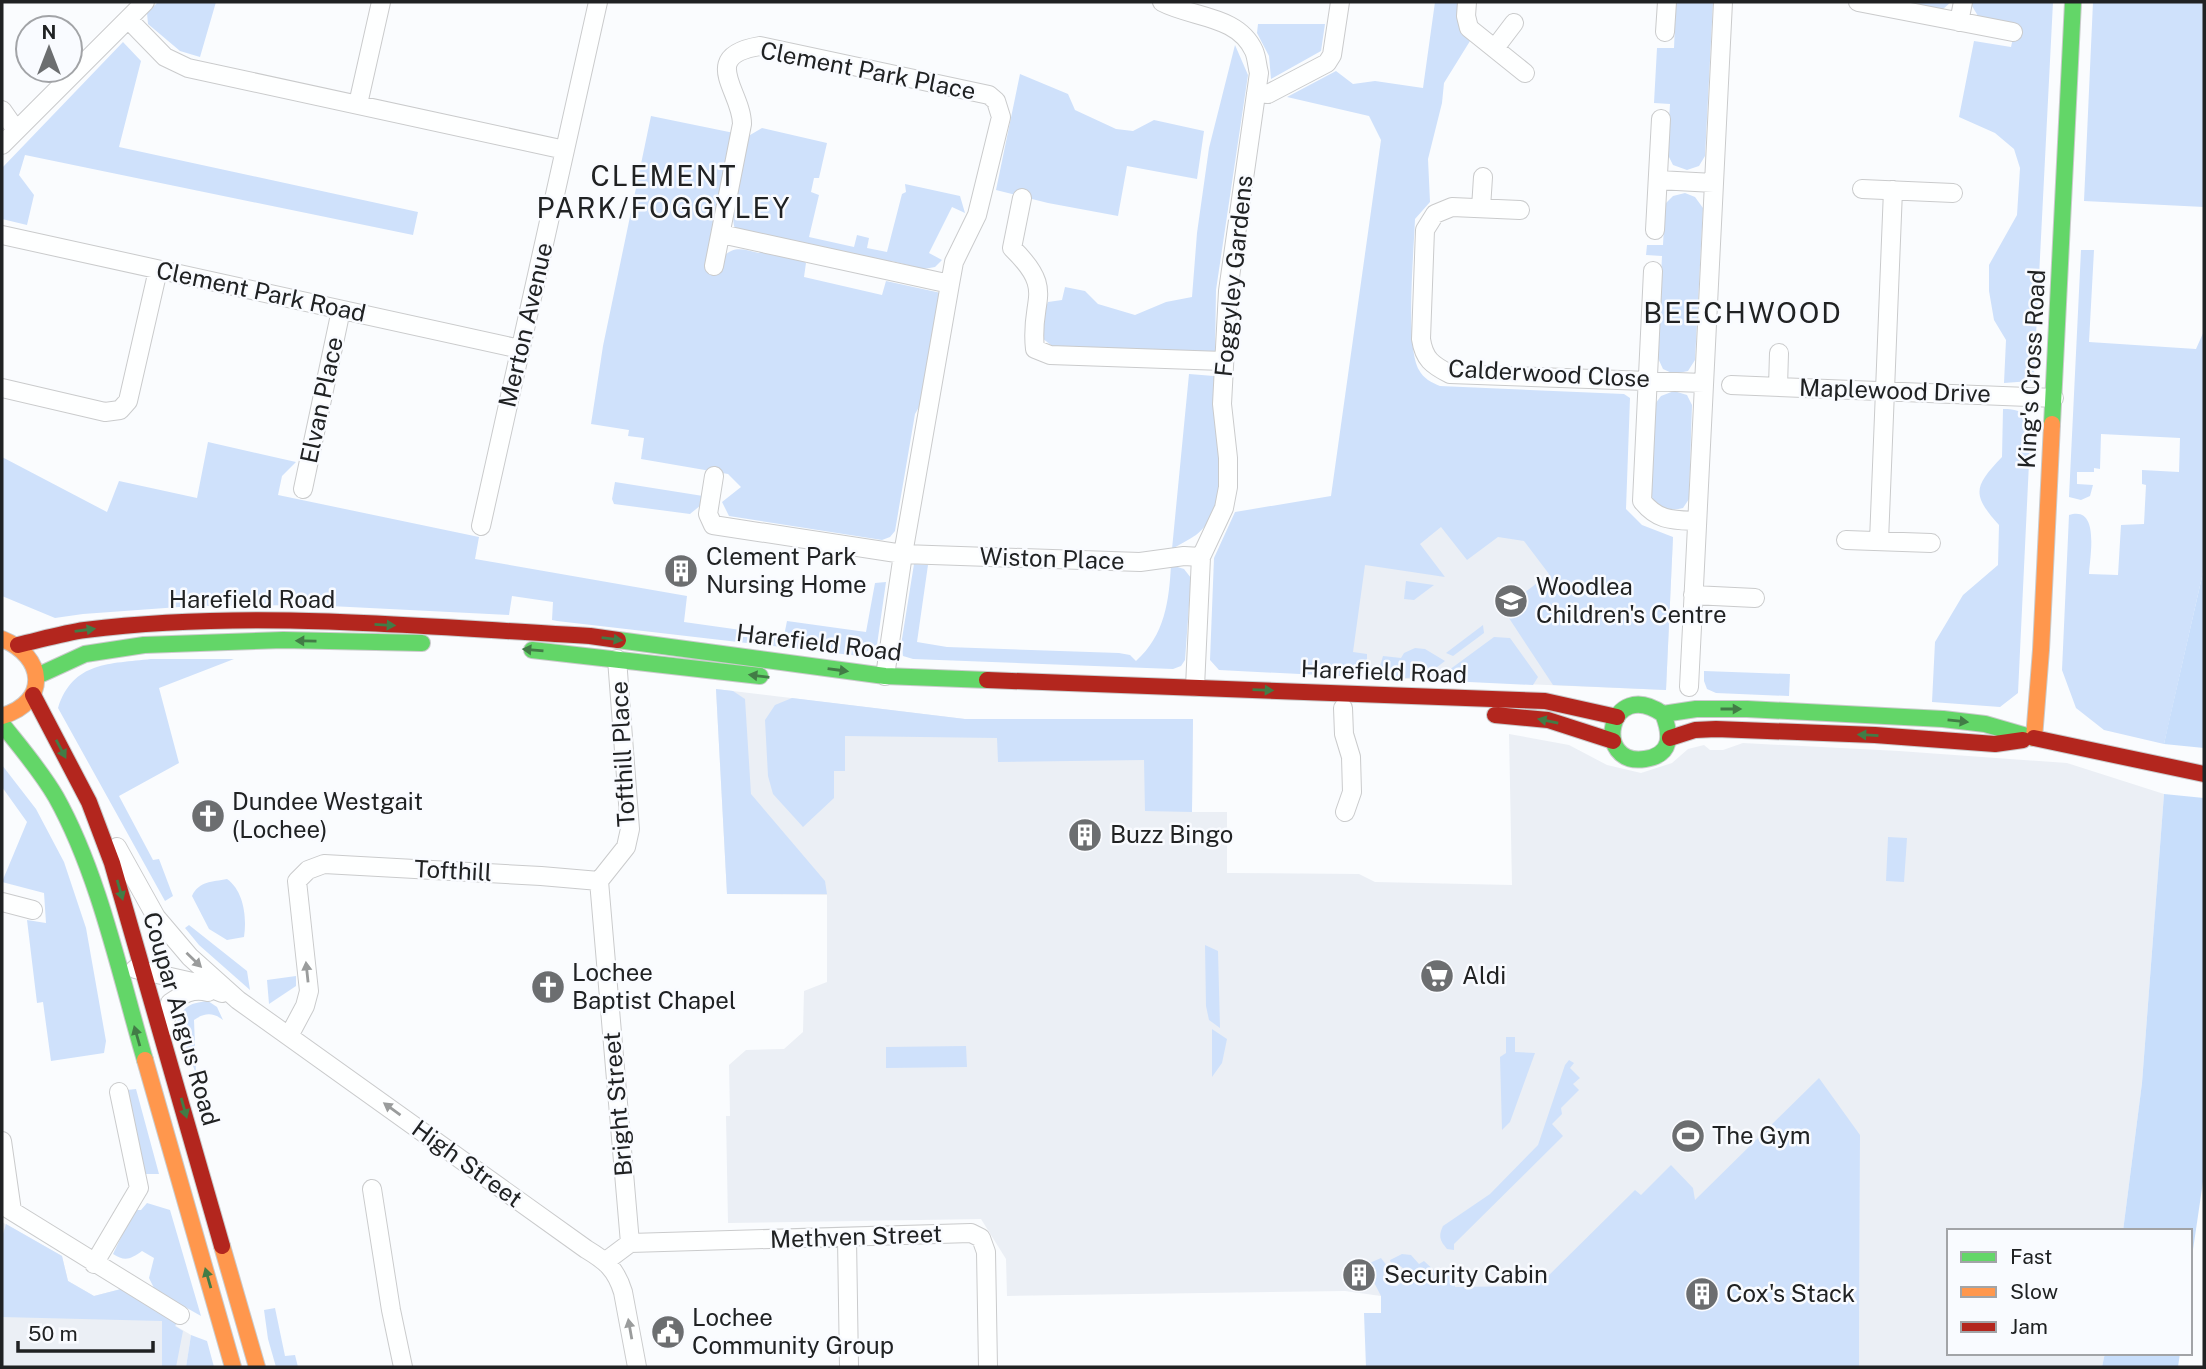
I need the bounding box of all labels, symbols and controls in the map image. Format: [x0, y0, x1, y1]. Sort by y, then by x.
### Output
north arrow [14, 14, 84, 84]
text: N [42, 21, 56, 43]
street label: Clement Park Place [758, 35, 978, 105]
district label: CLEMENT PARK/FOGGYLEY [537, 159, 792, 224]
street label: Foggyley Gardens [1209, 174, 1258, 378]
street label: Merton Avenue [492, 240, 558, 410]
street label: Clement Park Road [154, 255, 369, 327]
street label: King's Cross Road [2012, 269, 2050, 469]
district label: BEECHWOOD [1643, 296, 1843, 329]
street label: Elvan Place [294, 334, 348, 466]
street label: Calderwood Close [1447, 354, 1651, 392]
street label: Maplewood Drive [1799, 373, 1991, 407]
street label: Wiston Place [979, 541, 1125, 575]
place label: Clement Park Nursing Home [706, 542, 867, 598]
building icon: Clement Park Nursing Home [662, 552, 700, 590]
place label: Woodlea Children's Centre [1536, 572, 1727, 628]
school or university icon: Woodlea Children's Centre [1492, 582, 1530, 620]
street label: Harefield Road [169, 585, 335, 613]
street label: Harefield Road [735, 618, 903, 666]
one-way arrow [375, 619, 397, 630]
one-way arrow [74, 625, 96, 636]
one-way arrow [601, 634, 623, 645]
one-way arrow [295, 635, 317, 646]
one-way arrow [522, 644, 544, 655]
street label: Harefield Road [1300, 654, 1468, 688]
one-way arrow [827, 664, 849, 675]
one-way arrow [748, 670, 770, 681]
street label: Tofthill Place [604, 680, 640, 828]
one-way arrow [1253, 685, 1275, 696]
one-way arrow [1720, 703, 1742, 715]
one-way arrow [1537, 716, 1559, 727]
one-way arrow [1947, 716, 1969, 727]
one-way arrow [1857, 729, 1879, 740]
one-way arrow [55, 739, 67, 759]
place label: Dundee Westgait (Lochee) [232, 787, 423, 843]
church icon: Dundee Westgait (Lochee) [189, 797, 227, 835]
building icon: Buzz Bingo [1066, 816, 1104, 854]
place label: Buzz Bingo [1110, 820, 1233, 848]
street label: Tofthill [413, 854, 493, 886]
one-way arrow [115, 880, 125, 901]
street label: Coupar Angus Road [138, 909, 226, 1129]
one-way arrow [186, 952, 203, 969]
supermarket icon: Aldi [1418, 957, 1456, 995]
place label: Lochee Baptist Chapel [572, 958, 736, 1014]
one-way arrow [301, 961, 312, 983]
place label: Aldi [1462, 961, 1506, 989]
church icon: Lochee Baptist Chapel [529, 968, 567, 1006]
one-way arrow [131, 1026, 141, 1047]
street label: Bright Street [597, 1031, 637, 1177]
one-way arrow [179, 1098, 189, 1119]
one-way arrow [383, 1102, 401, 1116]
street label: High Street [407, 1114, 528, 1212]
sports icon: The Gym [1669, 1117, 1707, 1155]
place label: The Gym [1712, 1121, 1811, 1149]
street label: Methven Street [769, 1219, 942, 1253]
legend [1947, 1229, 2192, 1355]
text: Fast [2010, 1244, 2052, 1269]
building icon: Security Cabin [1340, 1256, 1378, 1294]
place label: Security Cabin [1384, 1260, 1548, 1288]
one-way arrow [203, 1267, 213, 1288]
building icon: Cox's Stack [1683, 1275, 1721, 1313]
place label: Cox's Stack [1726, 1279, 1855, 1307]
text: Slow [2010, 1279, 2058, 1304]
place label: Lochee Community Group [692, 1303, 894, 1359]
scale bar [18, 1310, 152, 1354]
public building icon: Lochee Community Group [649, 1313, 687, 1351]
text: Jam [2010, 1314, 2048, 1339]
one-way arrow [624, 1318, 635, 1340]
text: 50 m [28, 1321, 78, 1346]

